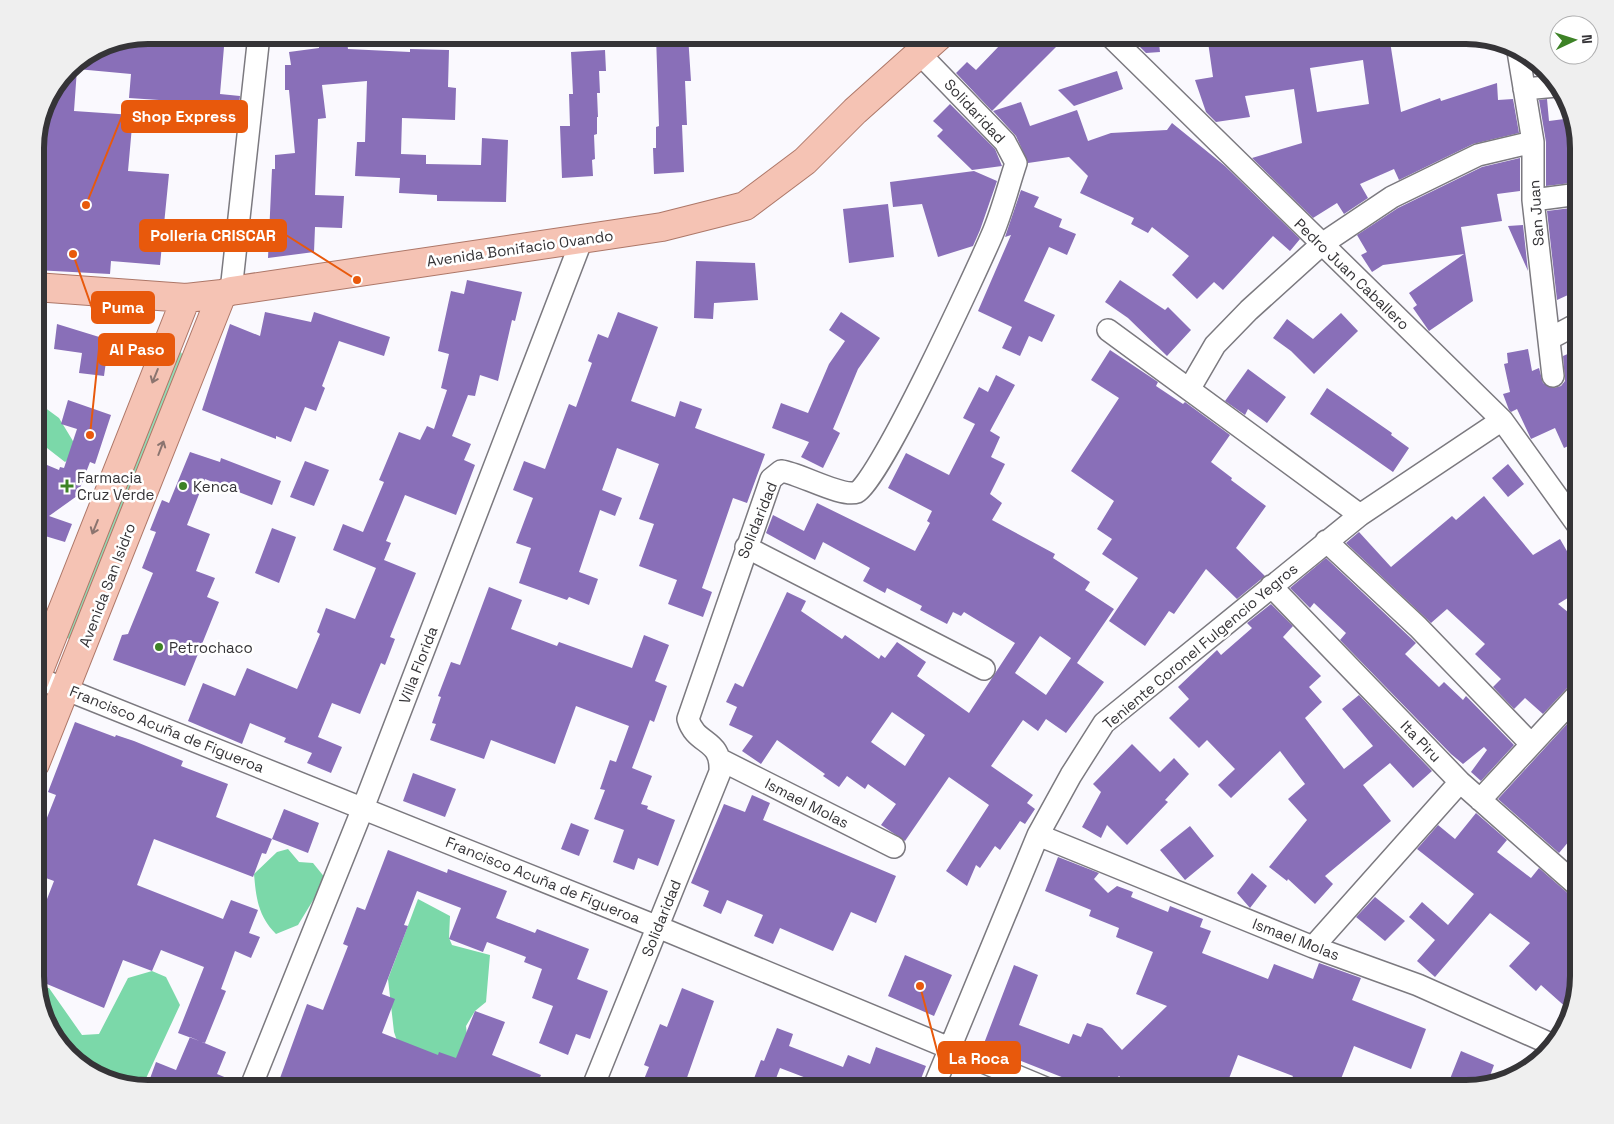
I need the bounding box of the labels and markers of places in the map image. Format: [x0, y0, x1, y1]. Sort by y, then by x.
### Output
callout: Shop Express [122, 101, 247, 132]
callout: Polleria CRISCAR [140, 220, 286, 251]
callout: Puma [92, 292, 154, 323]
callout: Al Paso [99, 334, 174, 365]
place label: Farmacia Cruz Verde [77, 468, 155, 504]
place label: Kenca [193, 477, 238, 496]
marker: Farmacia Cruz Verde [61, 480, 73, 492]
marker: Kenca [177, 480, 189, 492]
place label: Petrochaco [169, 638, 253, 657]
marker: Petrochaco [153, 641, 165, 653]
callout: La Roca [939, 1042, 1020, 1073]

